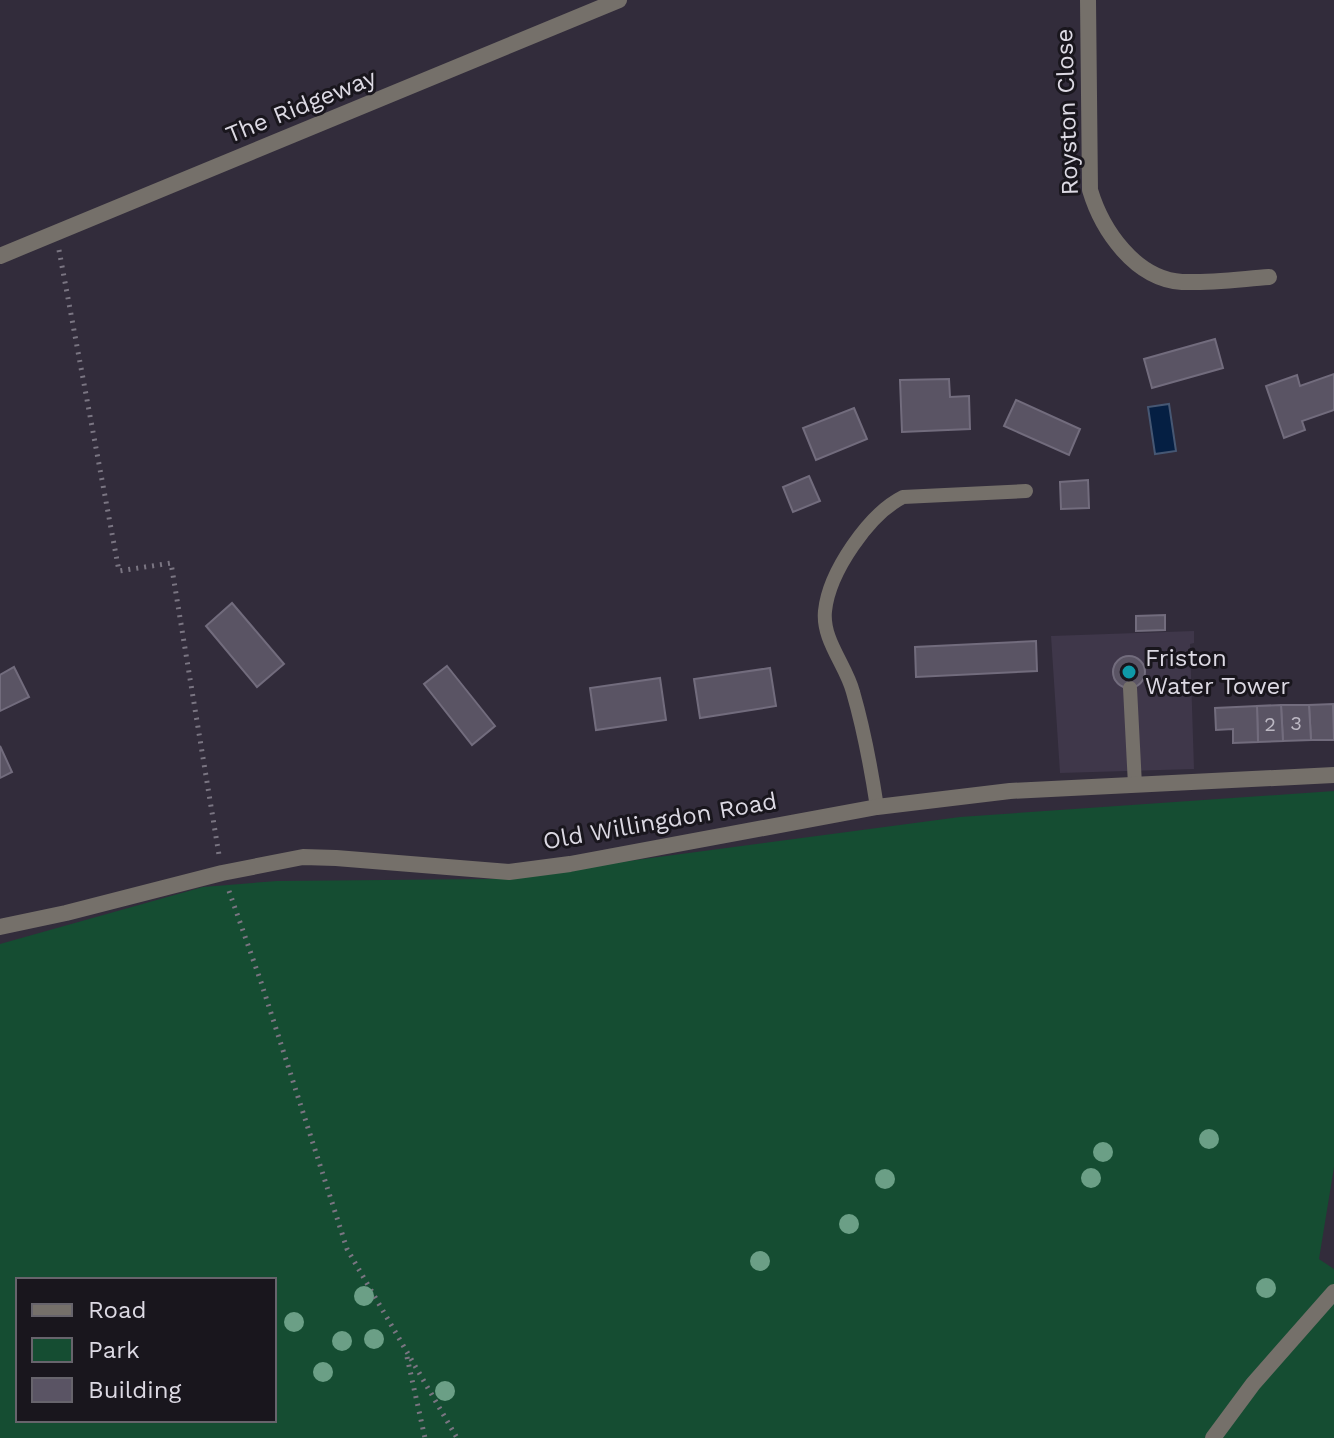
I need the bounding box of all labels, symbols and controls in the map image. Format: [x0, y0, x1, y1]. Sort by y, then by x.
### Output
street label: Royston Close [1050, 28, 1084, 196]
street label: The Ridgeway [222, 63, 381, 149]
place label: Friston Water Tower [1145, 644, 1290, 700]
marker: Friston Water Tower [1120, 663, 1138, 681]
house number: 3 [1290, 711, 1302, 735]
house number: 2 [1264, 712, 1276, 736]
street label: Old Willingdon Road [541, 787, 779, 855]
legend [16, 1278, 276, 1422]
text: Road [88, 1296, 147, 1324]
text: Park [88, 1336, 140, 1364]
text: Building [88, 1376, 181, 1404]

